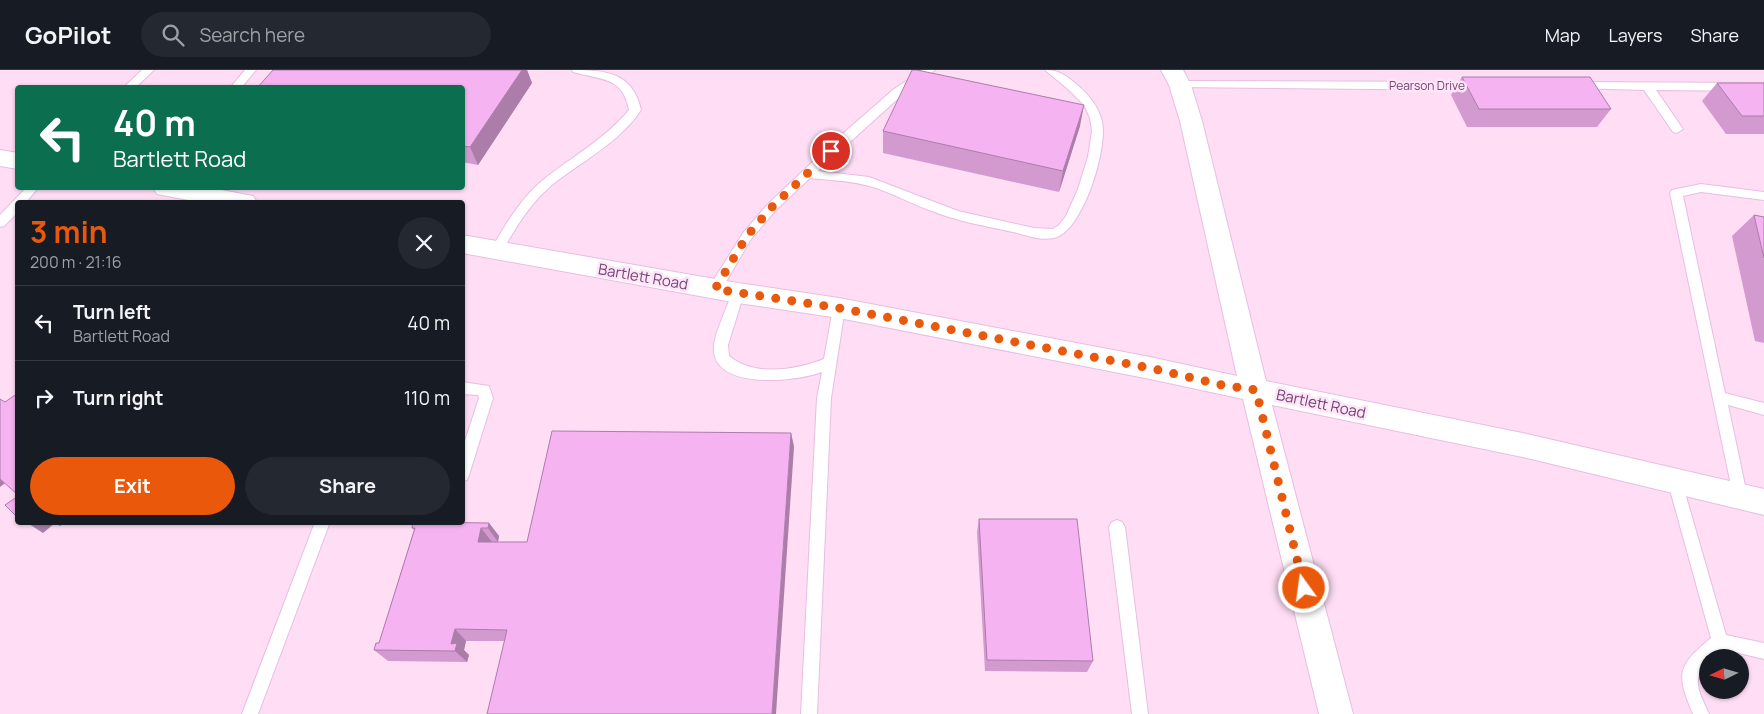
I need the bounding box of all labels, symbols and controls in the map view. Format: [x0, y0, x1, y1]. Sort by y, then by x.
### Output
search box [141, 12, 491, 57]
text: GoPilot [25, 18, 111, 51]
icon: search [159, 21, 187, 49]
text: Search here [199, 22, 305, 48]
text: Map [1545, 23, 1580, 47]
text: Layers [1608, 23, 1662, 47]
text: Share [1690, 23, 1739, 47]
street label: Pearson Drive [1389, 77, 1465, 94]
text: 40 m [113, 99, 196, 147]
icon: left [30, 105, 95, 170]
pin [810, 130, 852, 172]
icon: arrive [817, 137, 845, 165]
text: Bartlett Road [113, 144, 246, 174]
text: 3 min [30, 211, 108, 252]
button: close [398, 217, 450, 269]
text: 200 m · 21:16 [30, 251, 122, 273]
street label: Bartlett Road [597, 258, 690, 295]
text: Turn left [73, 299, 151, 325]
icon: left [30, 309, 58, 337]
text: 40 m [407, 310, 450, 336]
text: Bartlett Road [73, 325, 170, 347]
icon: right [30, 384, 58, 412]
street label: Bartlett Road [1274, 384, 1368, 423]
text: Turn right [73, 385, 163, 411]
text: 110 m [404, 385, 450, 411]
button: Exit [30, 457, 235, 515]
button: Share [245, 457, 450, 515]
position arrow [1277, 561, 1329, 613]
north arrow [1699, 649, 1749, 699]
map controls [1699, 649, 1749, 699]

